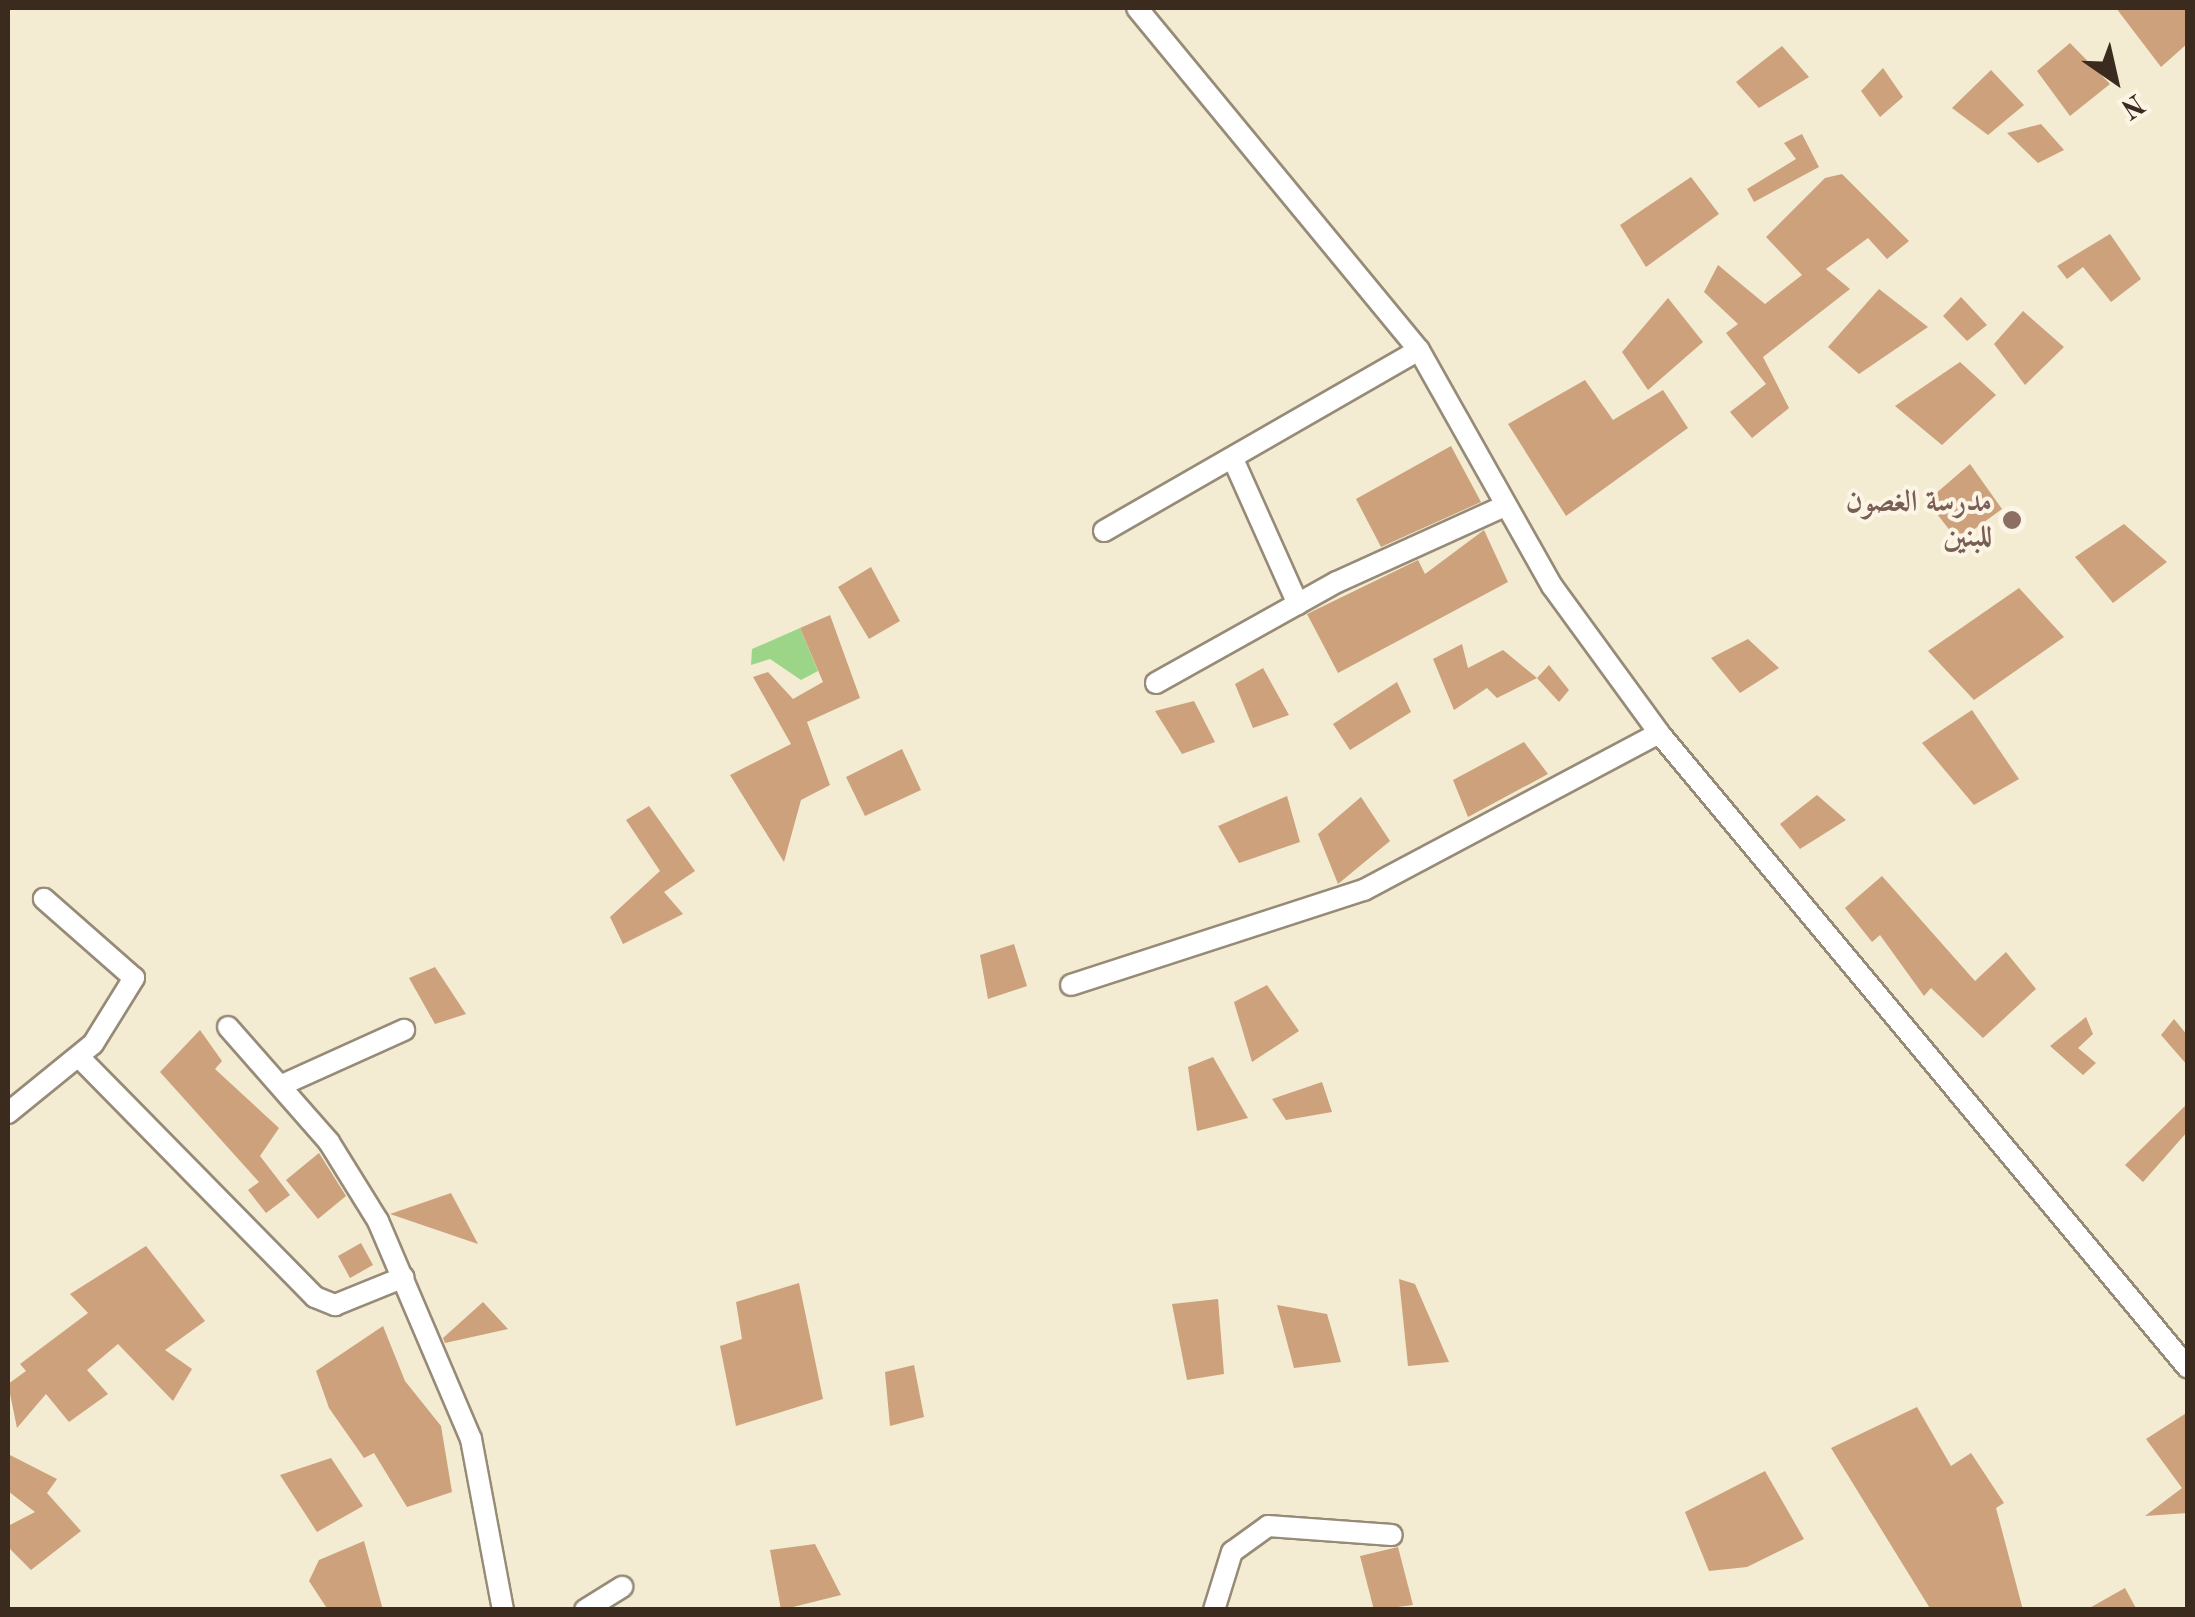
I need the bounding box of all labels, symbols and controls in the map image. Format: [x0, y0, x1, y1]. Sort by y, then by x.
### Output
north arrow [2065, 30, 2165, 130]
text: N [2115, 87, 2148, 122]
place label: مدرسة الغصون للبنين [1846, 485, 1992, 556]
marker: مدرسة الغصون للبنين [2001, 509, 2023, 531]

